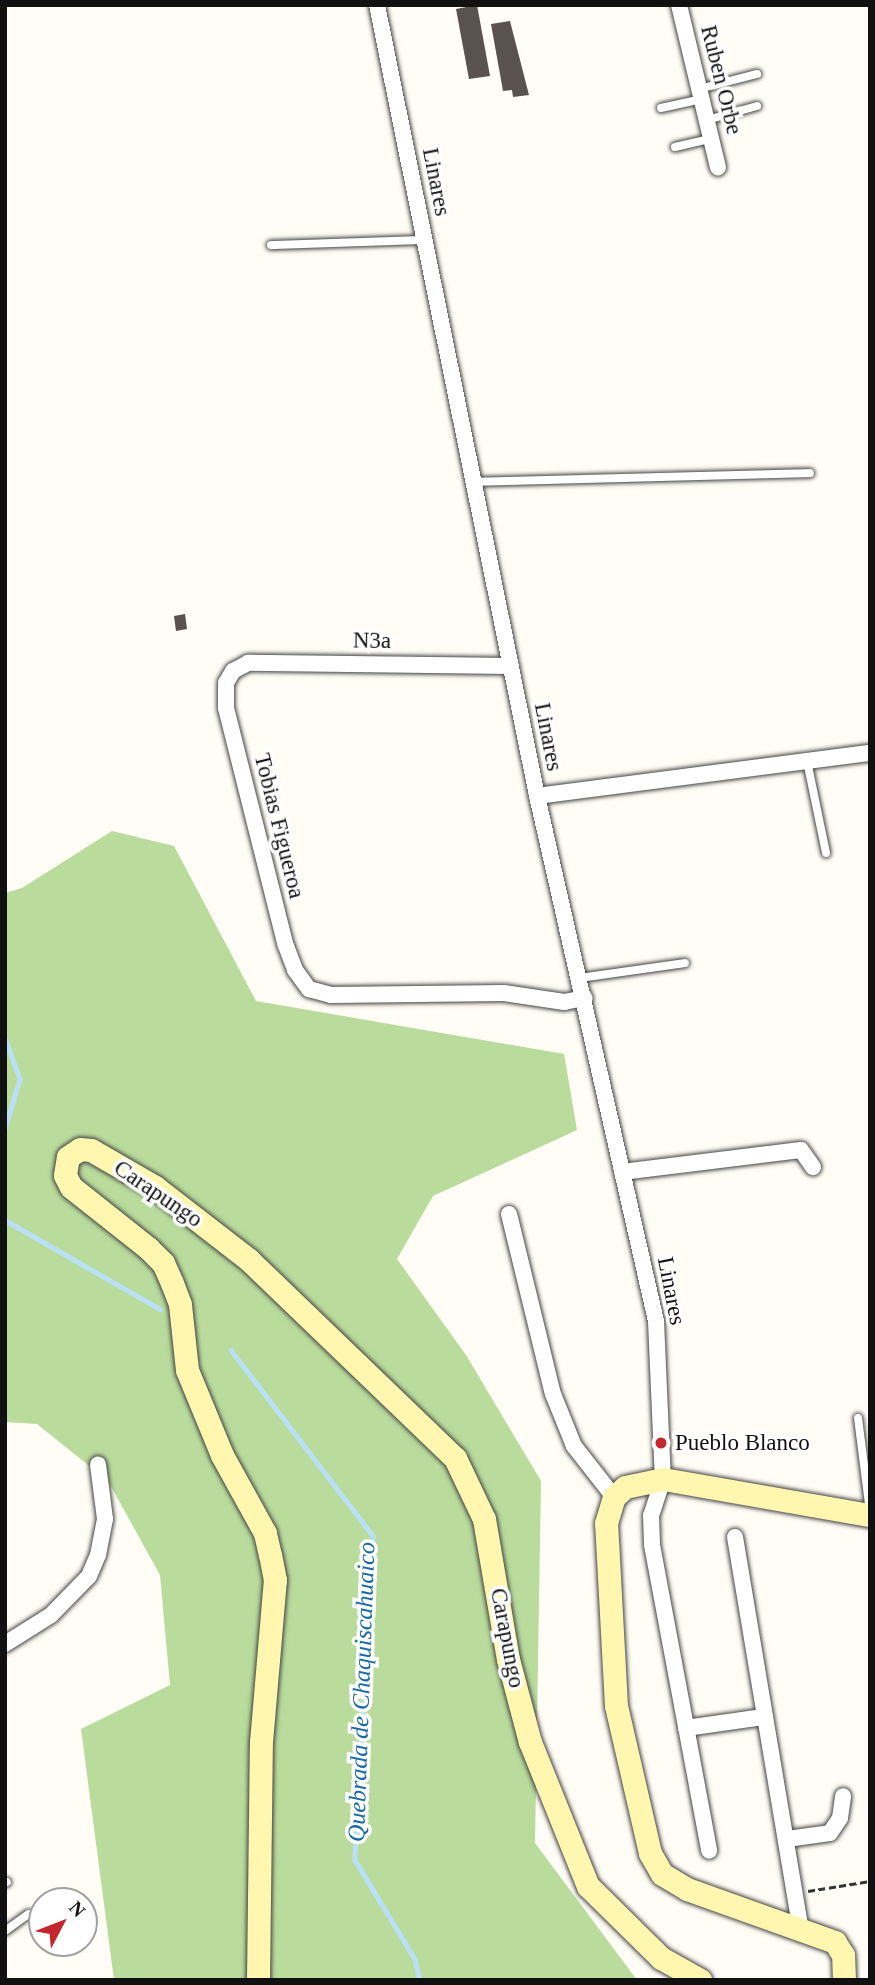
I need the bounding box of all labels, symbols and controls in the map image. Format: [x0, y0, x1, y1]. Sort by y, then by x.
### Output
street label: Ruben Orbe [694, 22, 748, 138]
street label: Linares [416, 146, 456, 218]
street label: N3a [353, 627, 391, 655]
street label: Linares [528, 701, 568, 773]
street label: Tobias Figueroa [248, 751, 310, 901]
street label: Carapungo [108, 1154, 208, 1234]
street label: Linares [651, 1255, 691, 1327]
place label: Pueblo Blanco [675, 1429, 810, 1457]
marker: Pueblo Blanco [653, 1435, 669, 1451]
water label: Quebrada de Chaquiscahuaico [342, 1542, 382, 1842]
street label: Carapungo [484, 1586, 530, 1690]
north arrow [28, 1887, 98, 1957]
text: N [65, 1897, 90, 1921]

